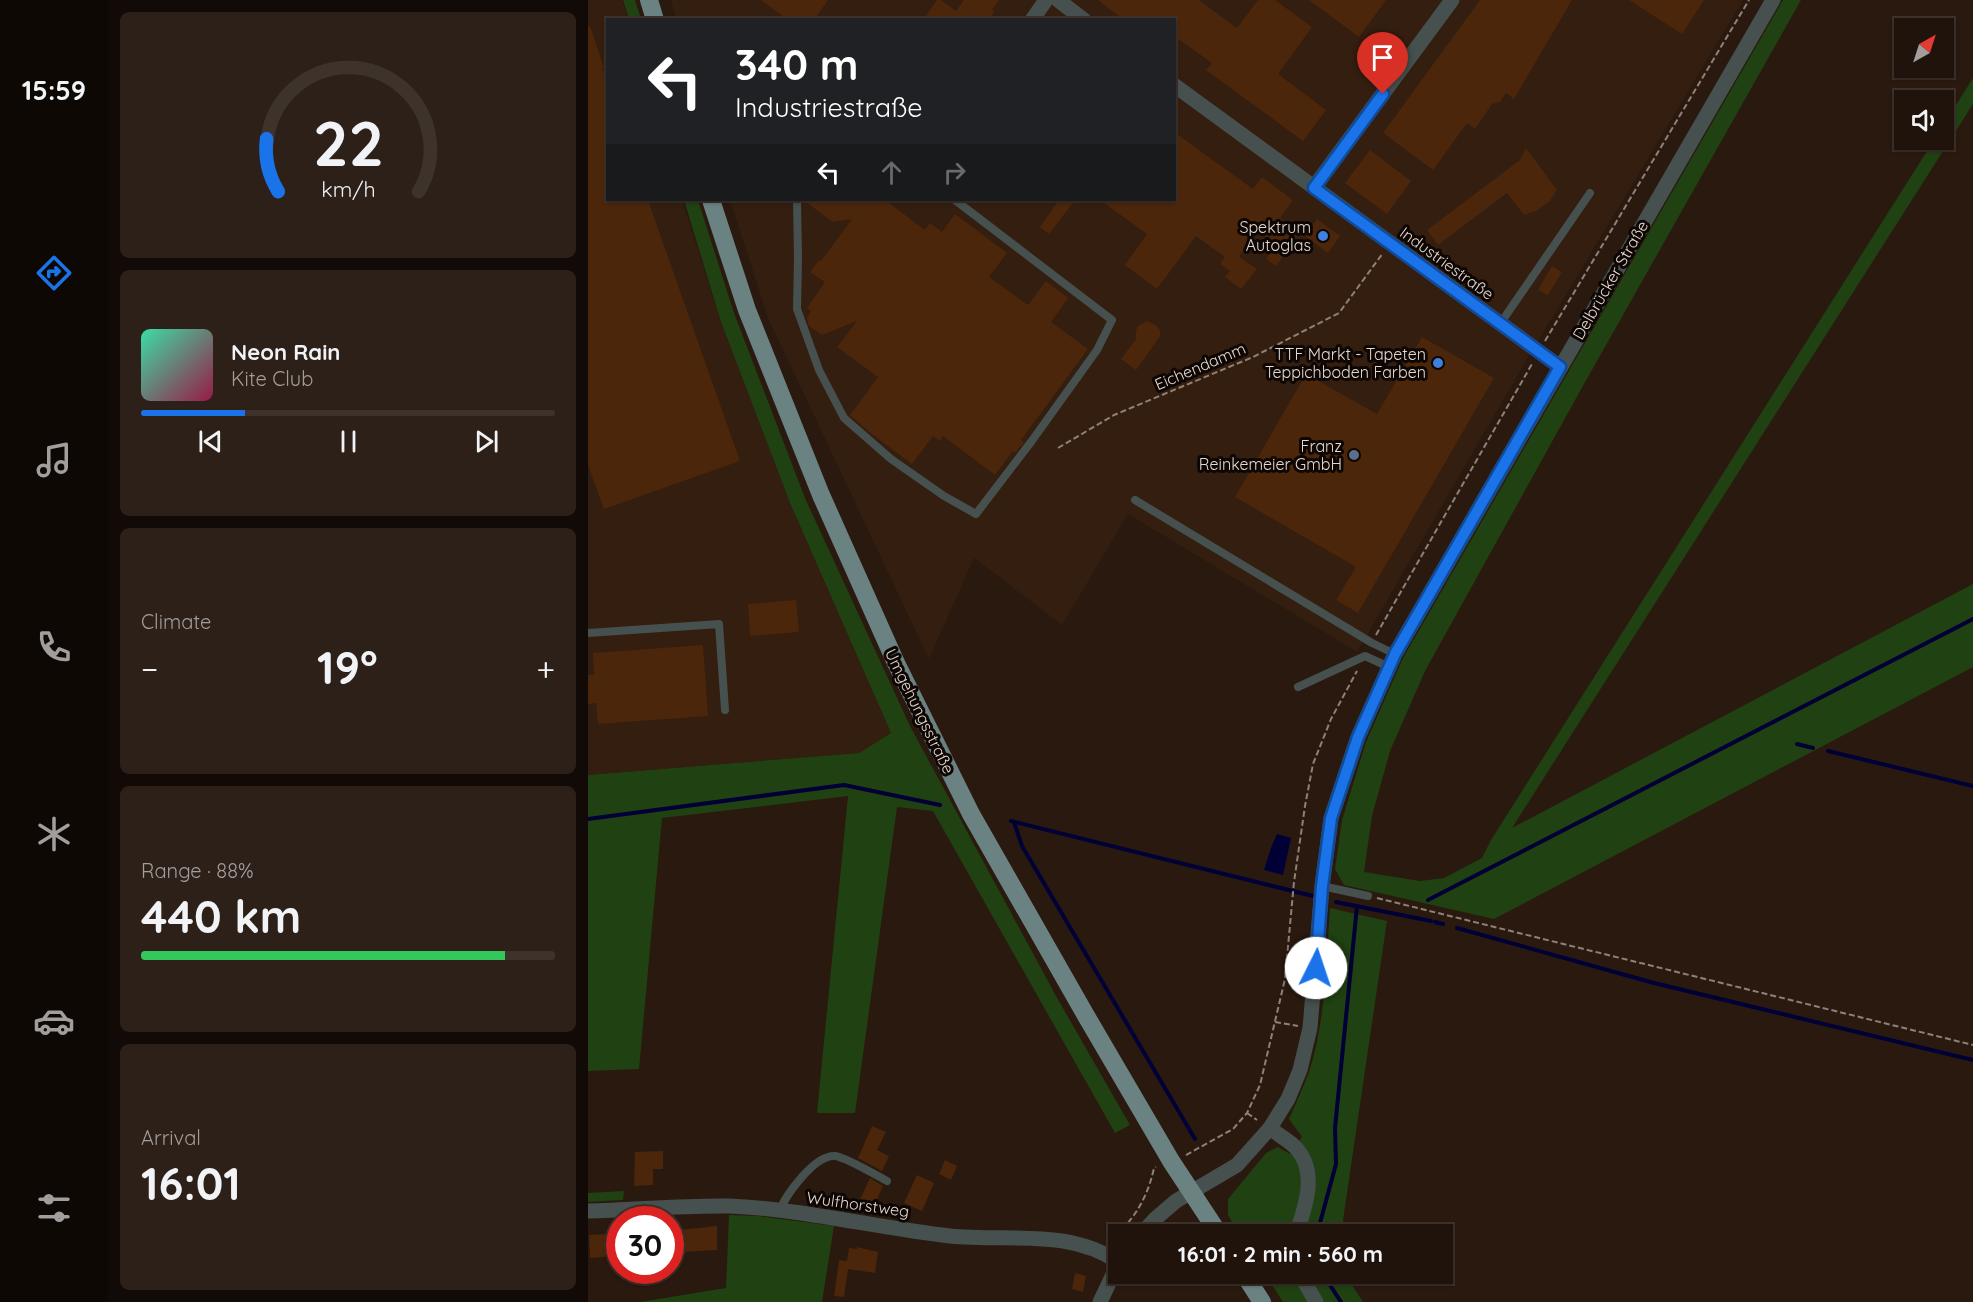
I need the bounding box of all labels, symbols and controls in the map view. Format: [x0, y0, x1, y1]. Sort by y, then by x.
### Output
north arrow [1894, 18, 1954, 78]
map controls [1894, 18, 1954, 150]
pin [1357, 32, 1408, 94]
text: 340 m [735, 38, 859, 91]
icon: arrive [1366, 41, 1399, 74]
icon: left [636, 42, 714, 120]
text: 15:59 [22, 73, 86, 107]
text: Industriestraße [735, 90, 923, 124]
button: sound [1894, 90, 1954, 150]
text: 22 [312, 104, 384, 182]
icon: left [812, 156, 845, 189]
icon: ahead [875, 156, 908, 189]
icon: right [938, 156, 971, 189]
text: km/h [321, 176, 375, 202]
place label: Spektrum Autoglas [1239, 217, 1311, 255]
street label: Delbrücker Straße [1568, 217, 1652, 343]
street label: Industriestraße [1396, 222, 1498, 304]
marker: Spektrum Autoglas [1316, 229, 1330, 243]
icon: directions [33, 252, 75, 294]
text: Neon Rain [231, 338, 340, 366]
street label: Eichendamm [1152, 338, 1248, 394]
place label: TTF Markt - Tapeten Teppichboden Farben [1265, 344, 1426, 382]
marker: TTF Markt - Tapeten Teppichboden Farben [1431, 356, 1445, 370]
text: Kite Club [231, 366, 313, 391]
icon: previous [194, 425, 227, 458]
icon: pause [332, 425, 365, 458]
icon: next [470, 425, 503, 458]
place label: Franz Reinkemeier GmbH [1199, 436, 1342, 474]
icon: music [33, 439, 75, 481]
marker: Franz Reinkemeier GmbH [1347, 448, 1361, 462]
text: Climate [141, 609, 211, 634]
icon: phone [33, 626, 75, 668]
text: 19° [317, 639, 378, 695]
street label: Umgehungsstraße [881, 645, 959, 777]
text: − [141, 648, 158, 689]
text: + [536, 648, 555, 689]
icon: climate [33, 813, 75, 855]
text: Range · 88% [141, 858, 253, 883]
text: 440 km [141, 888, 301, 944]
position arrow [1284, 936, 1348, 1000]
icon: car [33, 1000, 75, 1042]
text: Arrival [141, 1125, 201, 1150]
text: 16:01 [141, 1155, 241, 1211]
icon: filters [33, 1187, 75, 1229]
street label: Wulfhorstweg [805, 1187, 911, 1221]
speed limit sign: 30 [606, 1206, 684, 1284]
text: 16:01 · 2 min · 560 m [1178, 1240, 1383, 1268]

